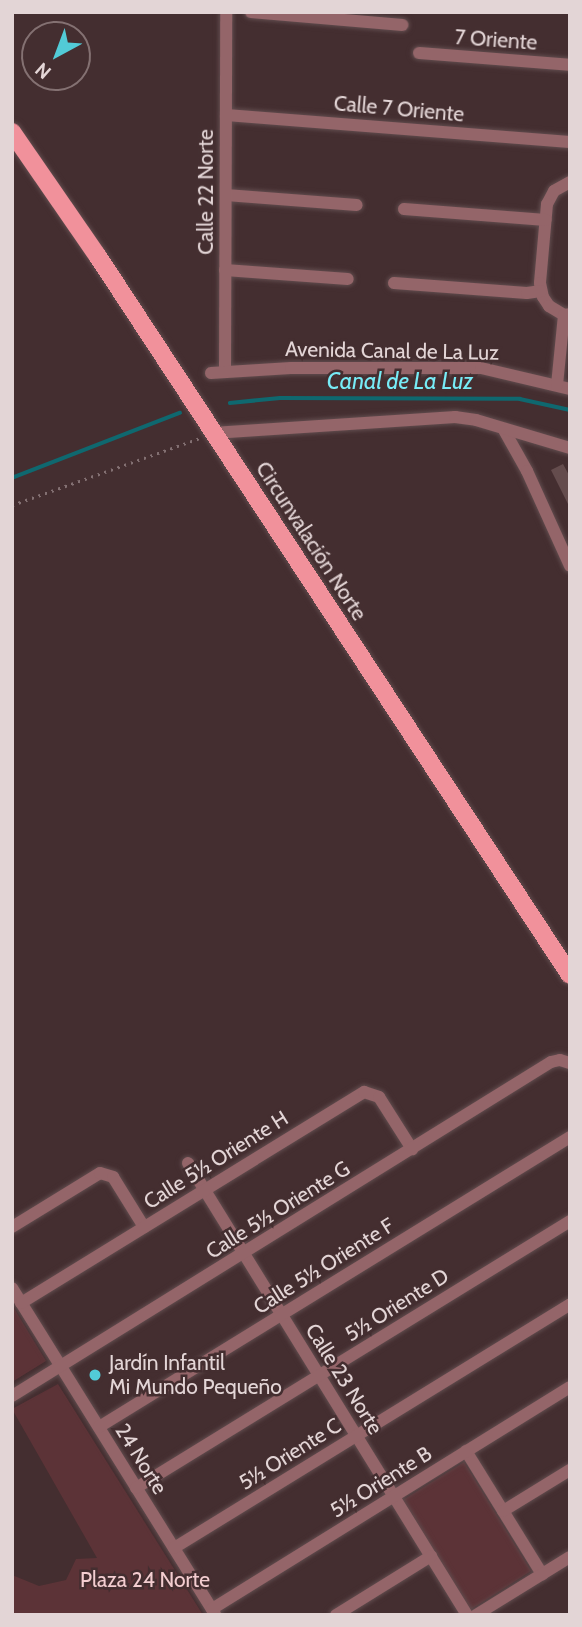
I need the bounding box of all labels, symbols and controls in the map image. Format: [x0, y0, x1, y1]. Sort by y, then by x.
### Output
north arrow [21, 21, 91, 91]
street label: 7 Oriente [454, 25, 538, 55]
text: N [31, 58, 56, 84]
street label: Calle 7 Oriente [333, 91, 465, 127]
street label: Calle 22 Norte [193, 129, 219, 255]
street label: Avenida Canal de La Luz [285, 337, 499, 365]
water label: Canal de La Luz [327, 367, 473, 395]
street label: Circunvalación Norte [250, 457, 372, 625]
street label: Calle 5½ Oriente H [139, 1105, 293, 1215]
street label: Calle 5½ Oriente G [202, 1156, 354, 1264]
street label: Calle 5½ Oriente F [249, 1213, 399, 1319]
street label: 5½ Oriente D [340, 1263, 454, 1347]
street label: Calle 23 Norte [300, 1319, 388, 1439]
place label: Jardín Infantil Mi Mundo Pequeño [109, 1350, 282, 1400]
marker: Jardín Infantil Mi Mundo Pequeño [87, 1367, 103, 1383]
street label: 5½ Oriente C [234, 1413, 346, 1495]
street label: 24 Norte [110, 1419, 172, 1499]
street label: 5½ Oriente B [326, 1441, 436, 1523]
park label: Plaza 24 Norte [80, 1567, 210, 1593]

